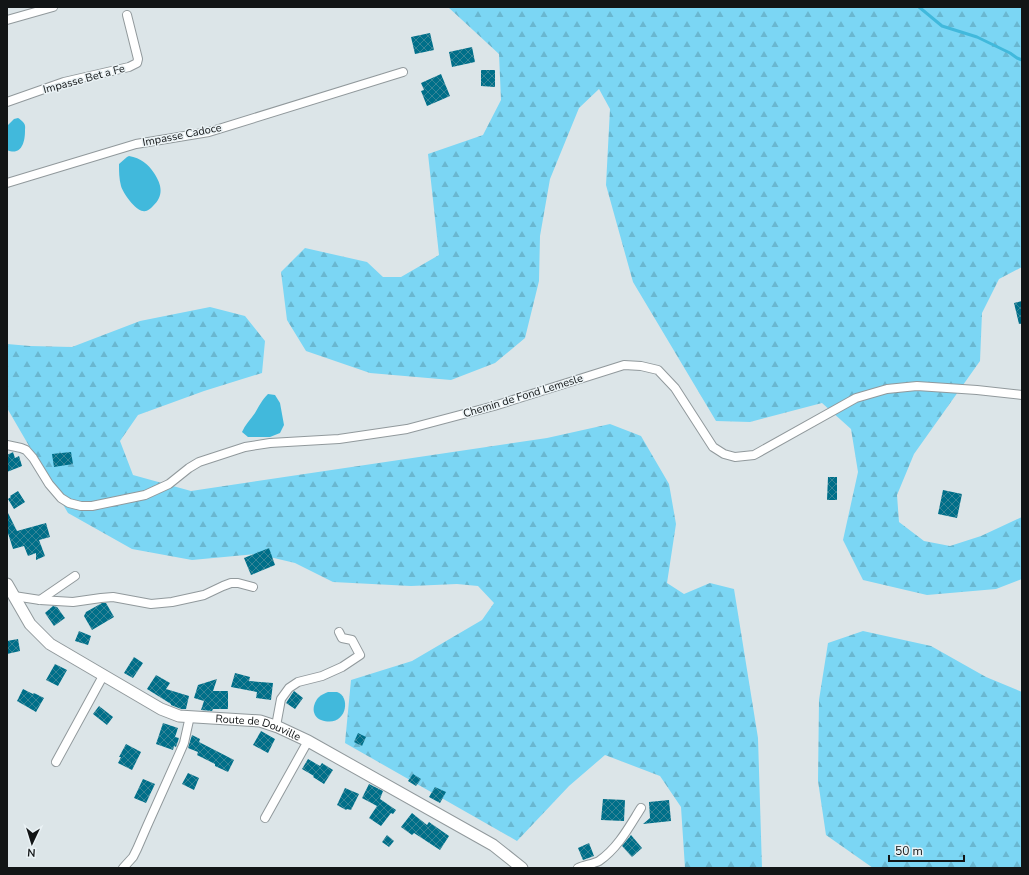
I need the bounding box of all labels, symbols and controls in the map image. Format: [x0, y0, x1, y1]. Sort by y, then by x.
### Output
street label: Impasse Bet a Fe [41, 61, 127, 97]
street label: Impasse Cadoce [141, 120, 223, 150]
street label: Chemin de Fond Lemesle [461, 371, 585, 421]
street label: Route de Douville [215, 711, 304, 744]
north arrow [12, 823, 52, 863]
scale bar [889, 837, 964, 863]
text: 50 m [895, 843, 923, 859]
text: N [27, 845, 36, 860]

